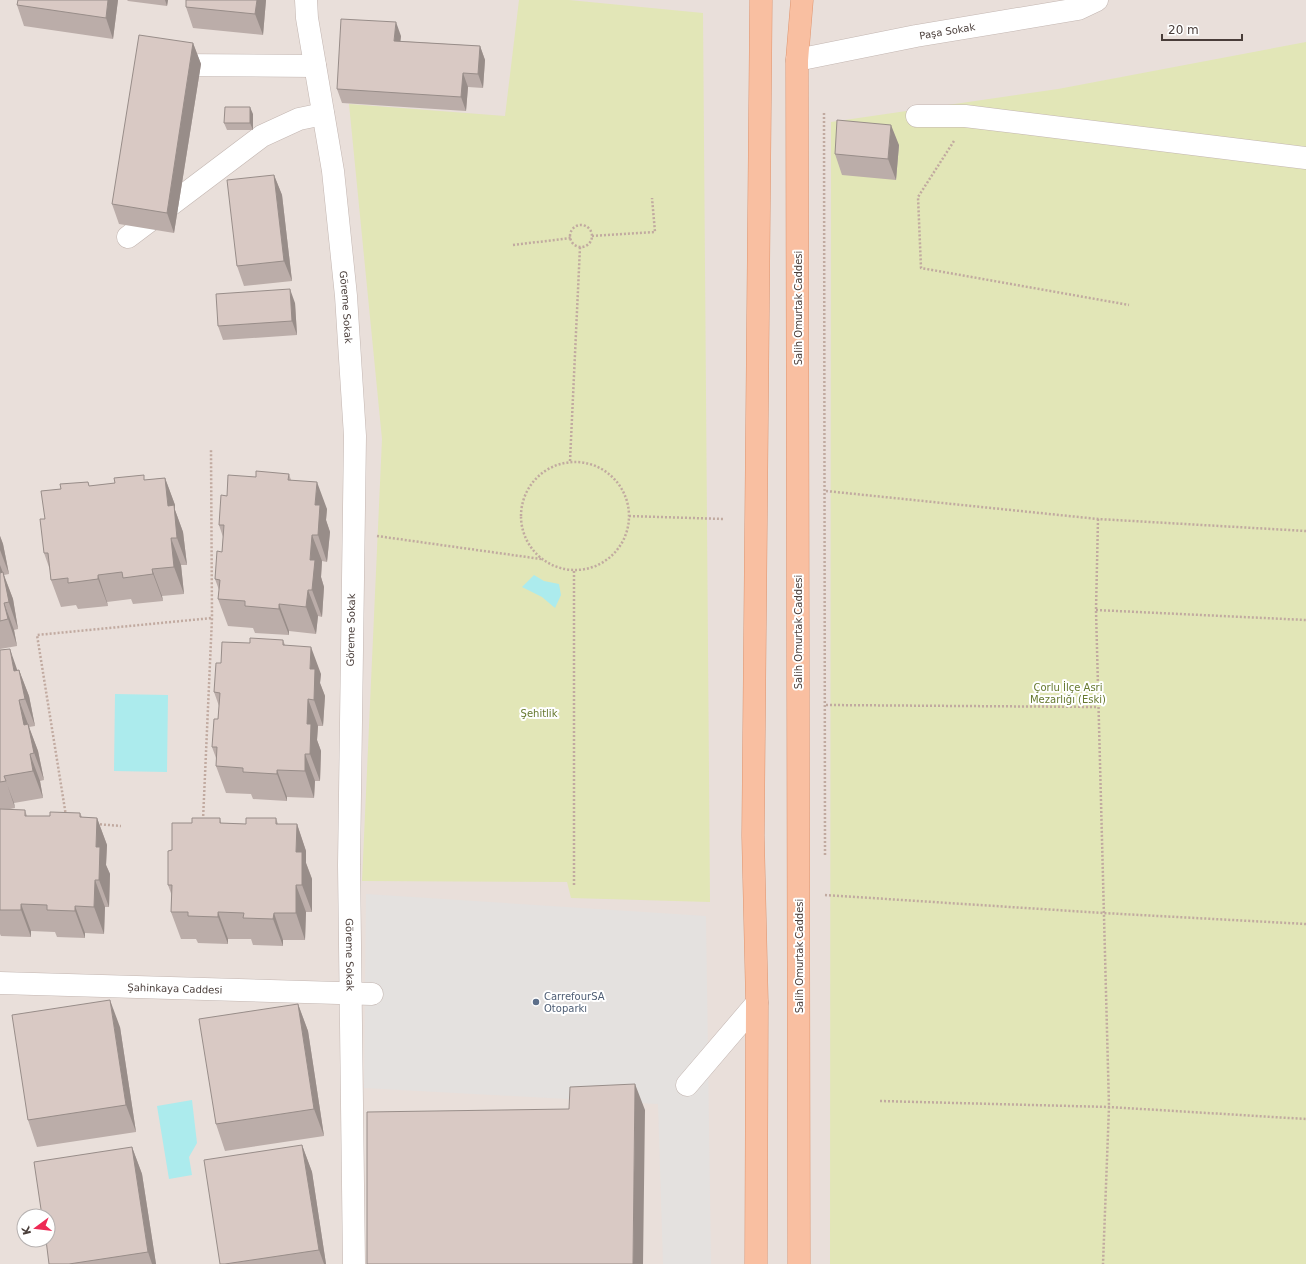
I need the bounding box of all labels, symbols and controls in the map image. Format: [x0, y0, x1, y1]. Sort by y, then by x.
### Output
scale bar [1162, 16, 1242, 42]
street label: Paşa Sokak [918, 21, 976, 41]
text: 20 m [1168, 23, 1199, 37]
street label: Salih Omurtak Caddesi [793, 251, 804, 365]
street label: Göreme Sokak [338, 270, 355, 344]
street label: Salih Omurtak Caddesi [793, 575, 804, 689]
street label: Göreme Sokak [345, 593, 357, 667]
park label: Çorlu İlçe Asri Mezarlığı (Eski) [1030, 681, 1106, 705]
park label: Şehitlik [521, 708, 558, 719]
street label: Salih Omurtak Caddesi [794, 899, 805, 1013]
street label: Göreme Sokak [344, 918, 356, 992]
street label: Şahinkaya Caddesi [127, 981, 223, 995]
place label: CarrefourSA Otoparkı [544, 991, 605, 1014]
marker: CarrefourSA Otoparkı [531, 997, 541, 1007]
north arrow [16, 1208, 56, 1248]
text: K [19, 1224, 34, 1236]

